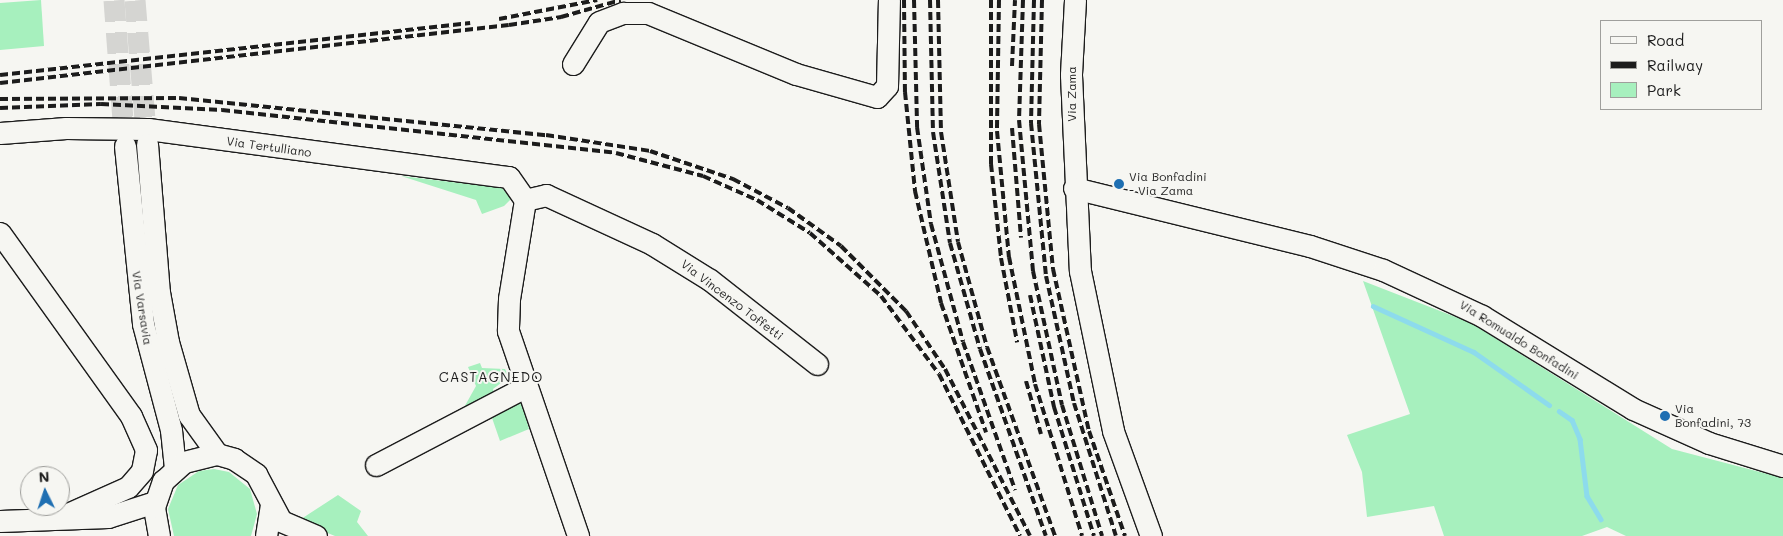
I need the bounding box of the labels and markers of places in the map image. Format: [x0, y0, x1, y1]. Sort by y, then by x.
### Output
place label: Via Bonfadini - Via Zama [1129, 170, 1207, 198]
marker: Via Bonfadini - Via Zama [1113, 178, 1125, 190]
place label: Via Bonfadini, 73 [1675, 402, 1751, 430]
marker: Via Bonfadini, 73 [1659, 410, 1671, 422]

